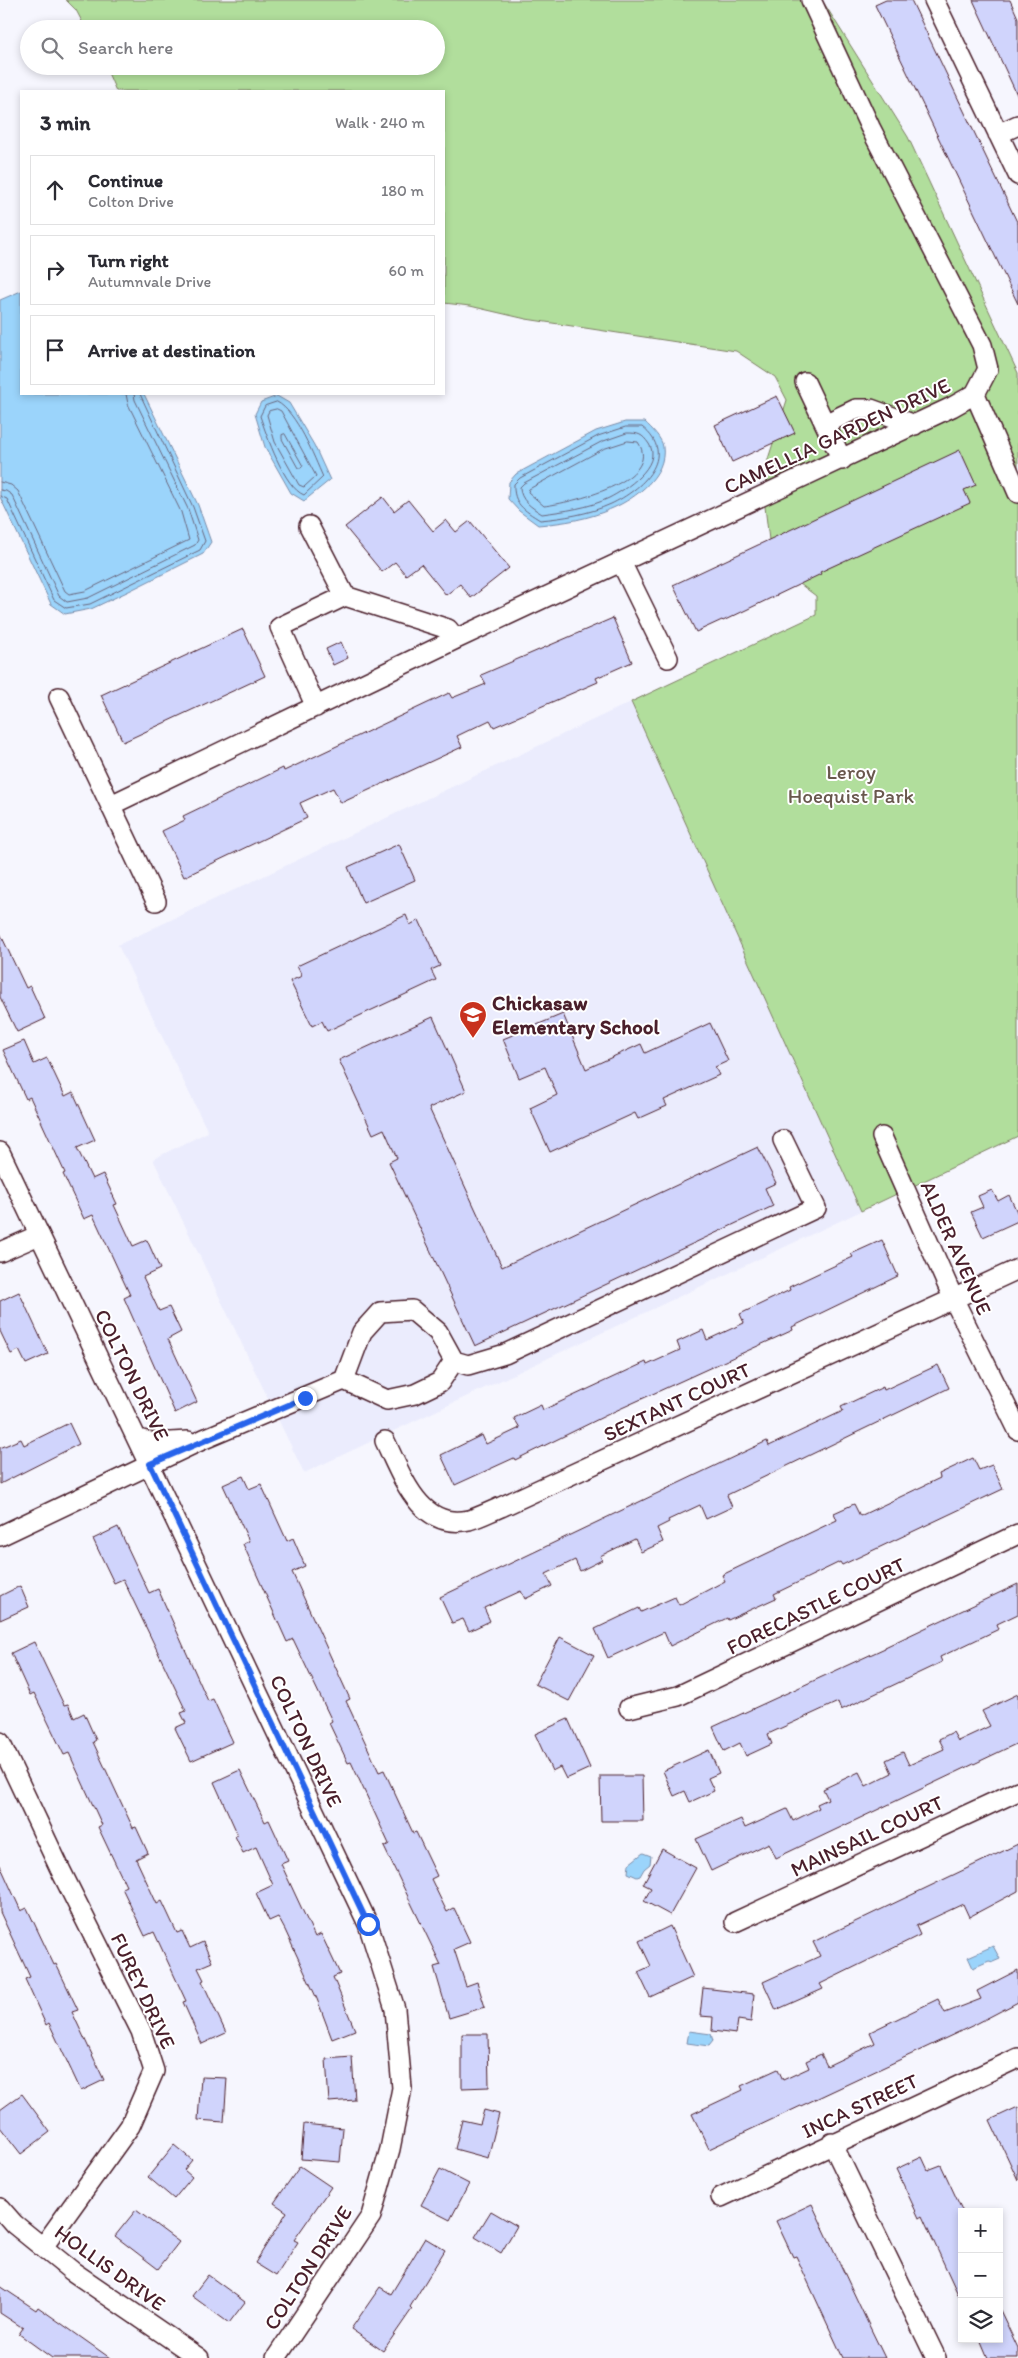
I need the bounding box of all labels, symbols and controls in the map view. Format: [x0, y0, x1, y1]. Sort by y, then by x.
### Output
search box [20, 20, 445, 75]
icon: search [38, 34, 66, 62]
text: Search here [78, 36, 173, 59]
text: 3 min [40, 110, 90, 135]
text: Walk · 240 m [335, 113, 425, 132]
text: Continue [88, 169, 163, 192]
icon: ahead [41, 176, 69, 204]
text: 180 m [381, 181, 424, 200]
text: Colton Drive [88, 192, 174, 211]
text: Turn right [88, 249, 169, 272]
icon: right [41, 256, 69, 284]
text: 60 m [389, 261, 424, 280]
text: Autumnvale Drive [88, 272, 211, 291]
icon: arrive [41, 336, 69, 364]
text: Arrive at destination [88, 339, 255, 362]
street label: CAMELLIA GARDEN DRIVE [720, 372, 954, 499]
park label: Leroy Hoequist Park [788, 759, 914, 808]
place label: Chickasaw Elementary School [492, 990, 661, 1040]
school or university icon: Chickasaw Elementary School [458, 1000, 488, 1039]
street label: ALDER AVENUE [916, 1177, 997, 1319]
street label: COLTON DRIVE [90, 1305, 175, 1445]
street label: SEXTANT COURT [599, 1356, 754, 1447]
route end [294, 1387, 317, 1410]
street label: FORECASTLE COURT [722, 1551, 909, 1660]
street label: COLTON DRIVE [265, 1671, 348, 1811]
street label: MAINSAIL COURT [787, 1789, 947, 1882]
route start [357, 1913, 380, 1936]
street label: FUREY DRIVE [106, 1929, 181, 2053]
street label: INCA STREET [798, 2068, 922, 2143]
street label: COLTON DRIVE [258, 2201, 357, 2335]
map controls [958, 2208, 1003, 2343]
button: + [958, 2208, 1003, 2253]
street label: HOLLIS DRIVE [50, 2219, 171, 2316]
button: − [958, 2253, 1003, 2298]
button: layers [958, 2298, 1003, 2343]

